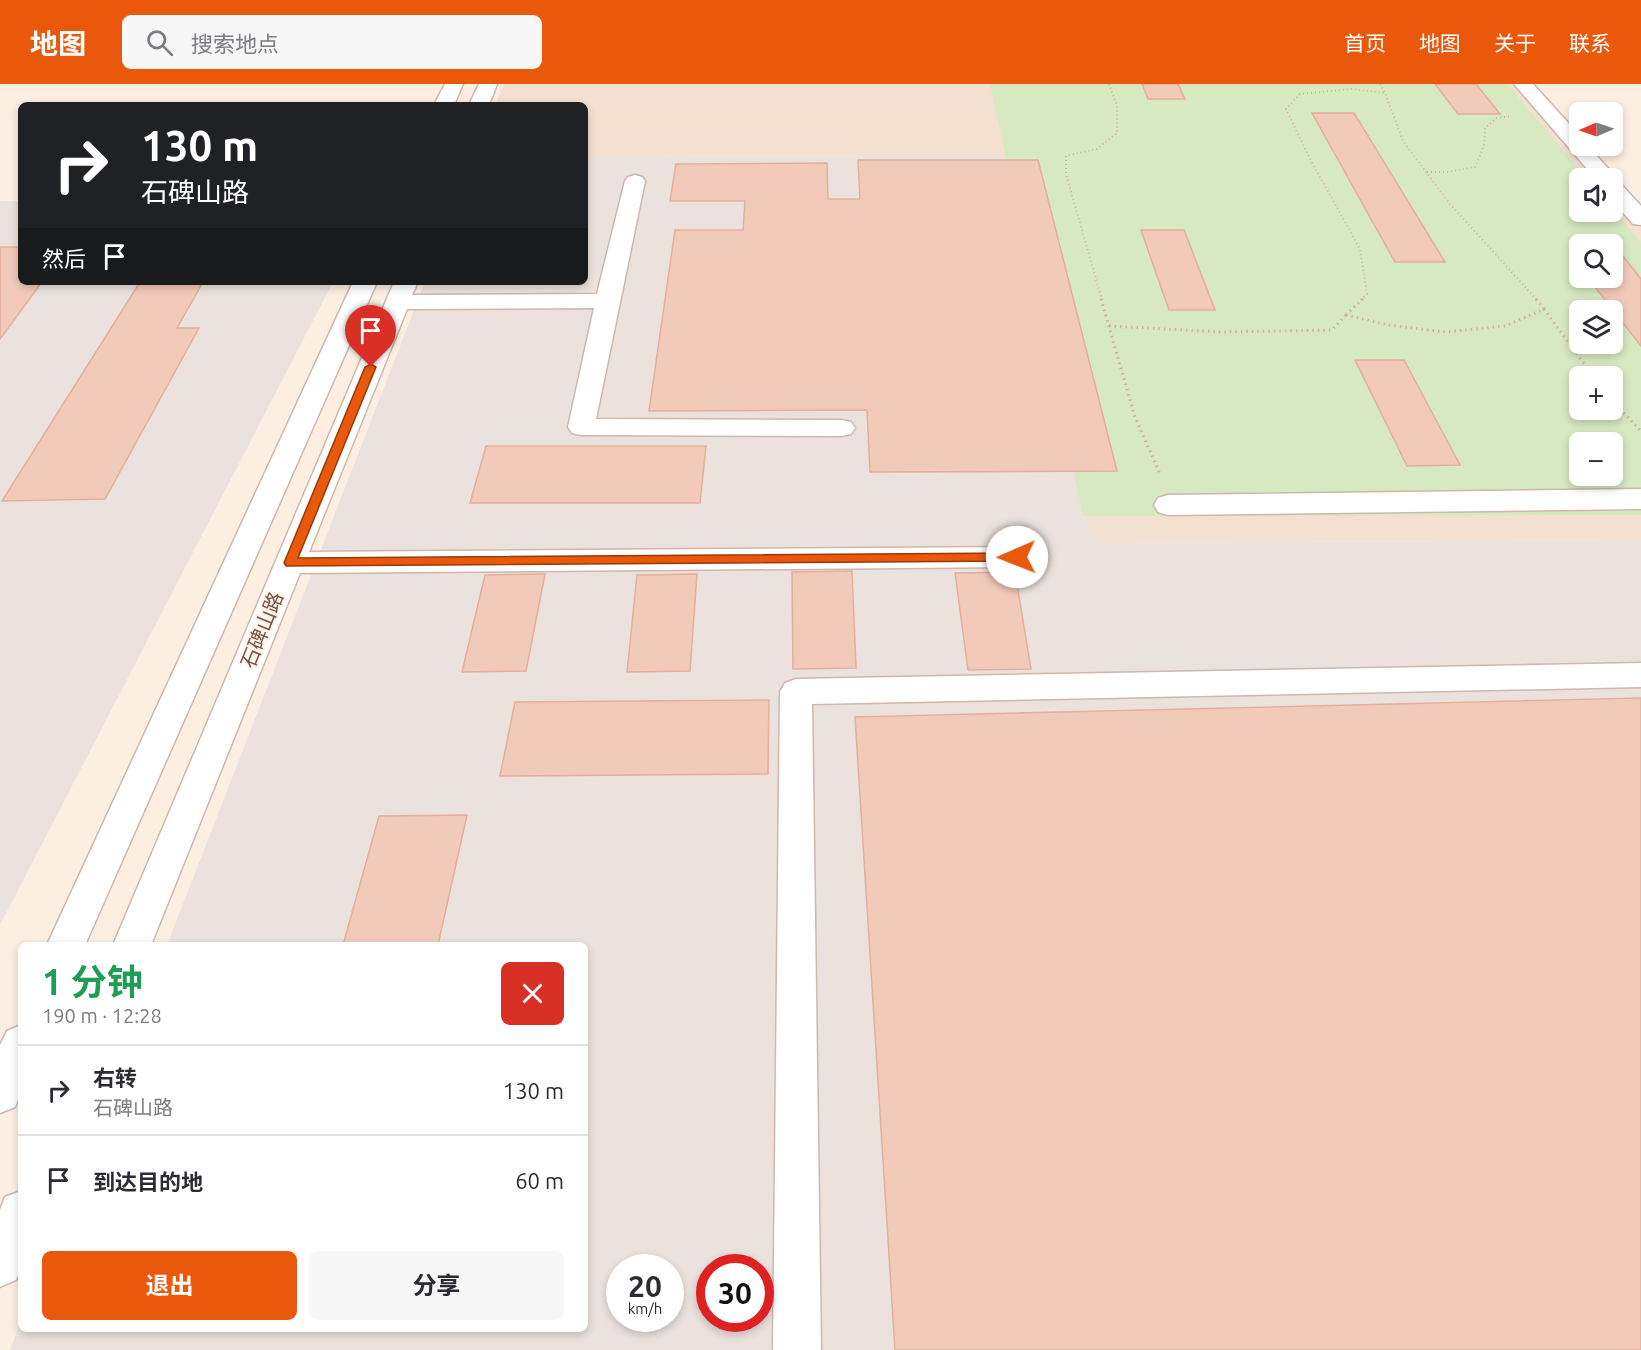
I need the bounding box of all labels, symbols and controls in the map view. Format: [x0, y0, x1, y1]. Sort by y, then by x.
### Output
search box [122, 15, 542, 69]
icon: search [143, 26, 176, 59]
text: 地图 [30, 28, 86, 59]
text: 搜索地点 [191, 31, 279, 56]
text: 首页 [1344, 31, 1386, 55]
text: 地图 [1419, 31, 1461, 55]
text: 关于 [1494, 31, 1536, 55]
text: 联系 [1569, 31, 1611, 55]
north arrow [1569, 102, 1623, 156]
map controls [1569, 102, 1623, 486]
text: 130 m [141, 122, 258, 169]
icon: right [42, 126, 120, 204]
button: sound [1569, 168, 1623, 222]
text: 石碑山路 [141, 177, 249, 207]
button: search [1569, 234, 1623, 288]
icon: arrive [98, 240, 131, 273]
text: 然后 [42, 246, 86, 271]
button: layers [1569, 300, 1623, 354]
pin [345, 305, 396, 367]
icon: arrive [354, 314, 387, 347]
button: + [1569, 366, 1623, 420]
button: − [1569, 432, 1623, 486]
position arrow [985, 525, 1049, 589]
street label: 石碑山路 [236, 588, 287, 671]
text: 1 分钟 [42, 961, 143, 1002]
button: close [501, 962, 564, 1025]
text: 190 m · 12:28 [42, 1004, 162, 1027]
text: 右转 [93, 1065, 137, 1090]
icon: right [42, 1074, 75, 1107]
text: 130 m [503, 1078, 564, 1103]
text: 石碑山路 [93, 1096, 173, 1119]
icon: arrive [42, 1164, 75, 1197]
text: 60 m [515, 1168, 564, 1193]
text: 到达目的地 [93, 1169, 203, 1194]
button: 退出 [42, 1251, 297, 1320]
button: 分享 [309, 1251, 564, 1320]
speed limit sign: 30 [696, 1254, 774, 1332]
text: 20 [628, 1269, 662, 1303]
text: km/h [628, 1300, 662, 1317]

